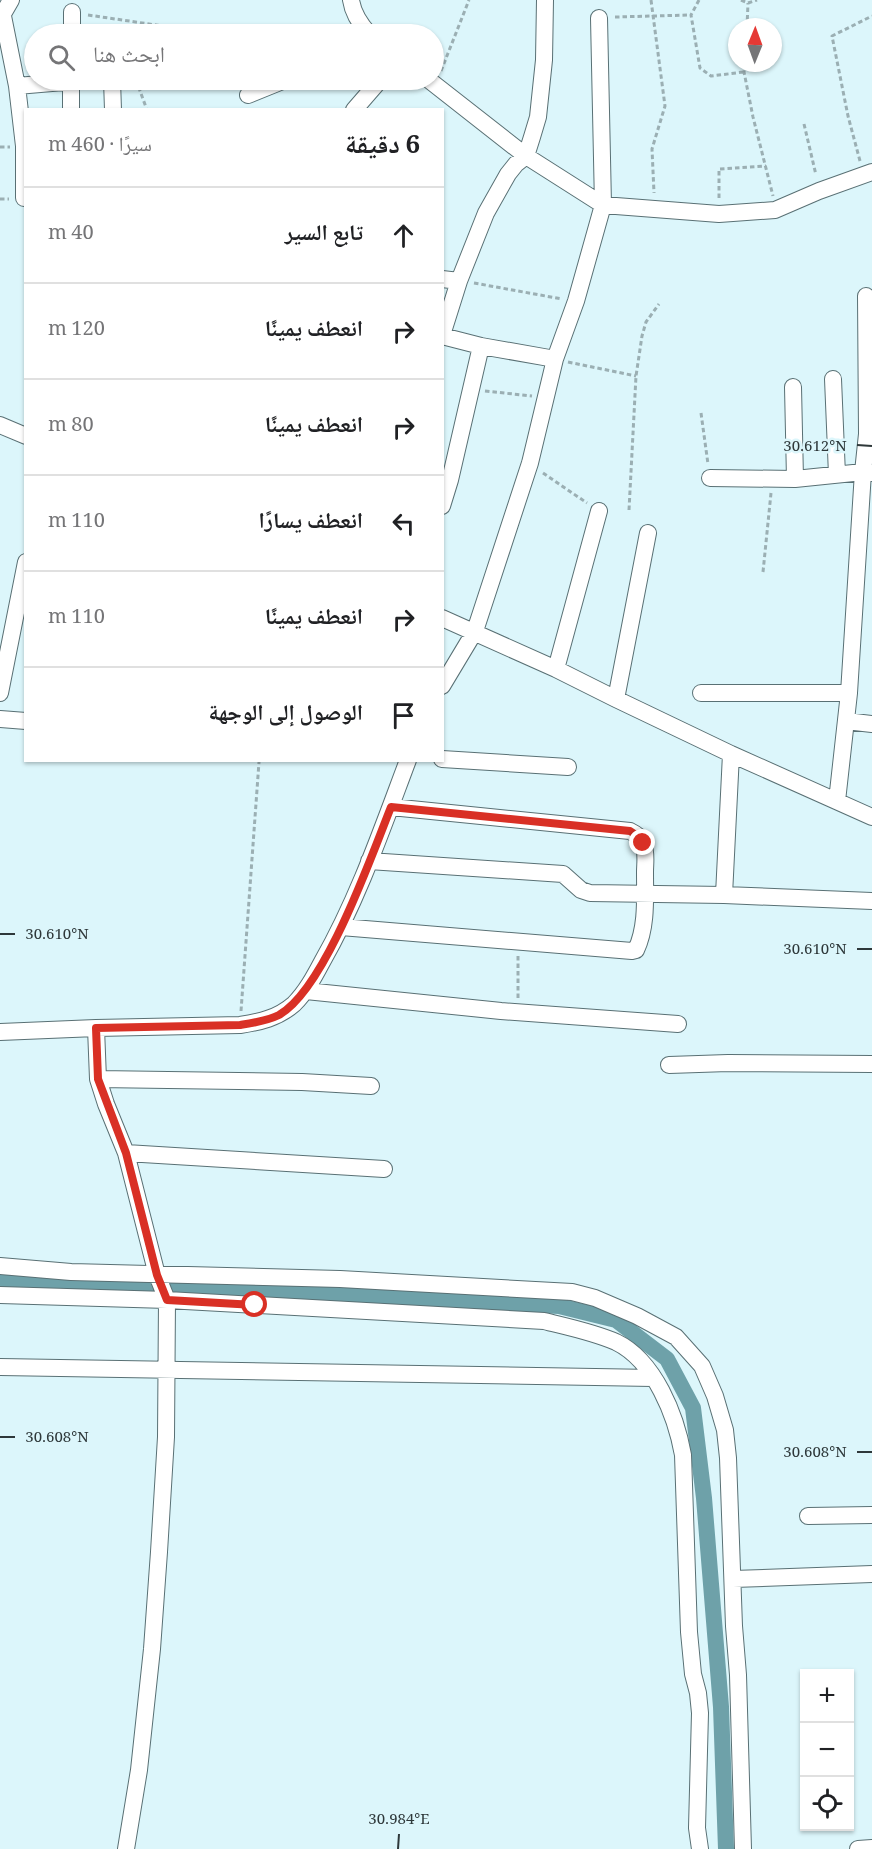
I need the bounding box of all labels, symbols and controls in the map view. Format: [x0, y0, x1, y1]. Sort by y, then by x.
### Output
north arrow [728, 18, 782, 72]
search box [24, 24, 444, 90]
text: ابحث هنا [93, 38, 165, 76]
icon: search [45, 41, 78, 74]
text: 6 دقيقة [345, 125, 420, 169]
text: سيرًا · 460 m [48, 130, 152, 164]
text: تابع السير [285, 216, 363, 254]
text: 40 m [48, 218, 94, 252]
icon: ahead [387, 219, 420, 252]
text: انعطف يمينًا [265, 312, 363, 350]
text: 120 m [48, 314, 105, 348]
icon: right [387, 315, 420, 348]
text: انعطف يمينًا [265, 408, 363, 446]
text: 80 m [48, 410, 94, 444]
icon: right [387, 411, 420, 444]
text: 30.612°N [783, 435, 847, 461]
text: انعطف يسارًا [258, 504, 363, 542]
text: 110 m [48, 506, 105, 540]
icon: left [387, 507, 420, 540]
text: انعطف يمينًا [265, 600, 363, 638]
text: 110 m [48, 602, 105, 636]
icon: right [387, 603, 420, 636]
text: الوصول إلى الوجهة [209, 696, 363, 734]
icon: arrive [387, 699, 420, 732]
route end [629, 829, 655, 855]
text: 30.610°N [25, 923, 89, 949]
text: 30.610°N [783, 938, 847, 964]
route start [241, 1291, 267, 1317]
text: 30.608°N [25, 1426, 89, 1452]
text: 30.608°N [783, 1441, 847, 1467]
map controls [800, 1669, 854, 1831]
button: + [800, 1669, 854, 1723]
button: − [800, 1723, 854, 1777]
button: locate [800, 1777, 854, 1831]
text: 30.984°E [368, 1808, 430, 1834]

